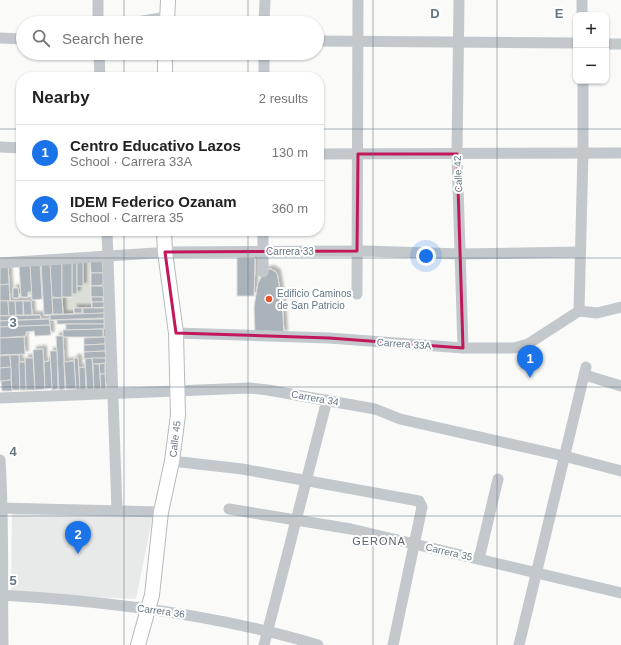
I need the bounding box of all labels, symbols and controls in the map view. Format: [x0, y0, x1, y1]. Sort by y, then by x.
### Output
text: D [430, 6, 440, 21]
text: E [555, 6, 564, 21]
map controls [573, 12, 609, 84]
button: + [573, 12, 609, 48]
search box [16, 16, 324, 60]
icon: search [30, 27, 52, 49]
text: Search here [62, 30, 144, 47]
button: − [573, 48, 609, 84]
text: Nearby [32, 88, 90, 107]
text: 2 results [259, 91, 308, 106]
text: Centro Educativo Lazos [70, 137, 241, 154]
text: 1 [41, 145, 49, 160]
text: 130 m [272, 145, 308, 160]
text: School · Carrera 33A [70, 154, 192, 169]
street label: Calle 42 [452, 155, 464, 193]
text: IDEM Federico Ozanam [70, 193, 237, 210]
text: 2 [41, 201, 49, 216]
text: 360 m [272, 201, 308, 216]
text: School · Carrera 35 [70, 210, 183, 225]
street label: Carrera 33 [266, 246, 314, 257]
your location [416, 246, 436, 266]
place label: Edificio Caminos de San Patricio [277, 288, 351, 311]
marker: Edificio Caminos de San Patricio [264, 294, 274, 304]
text: 3 [9, 315, 17, 330]
street label: Carrera 33A [376, 337, 432, 351]
pin: 1 [517, 345, 543, 378]
street label: Carrera 34 [291, 388, 340, 408]
street label: Calle 45 [167, 420, 183, 458]
text: 4 [9, 444, 17, 459]
pin: 2 [65, 521, 91, 554]
district label: GERONA [352, 535, 406, 547]
street label: Carrera 35 [424, 541, 474, 563]
text: 5 [9, 573, 17, 588]
street label: Carrera 36 [137, 602, 186, 620]

